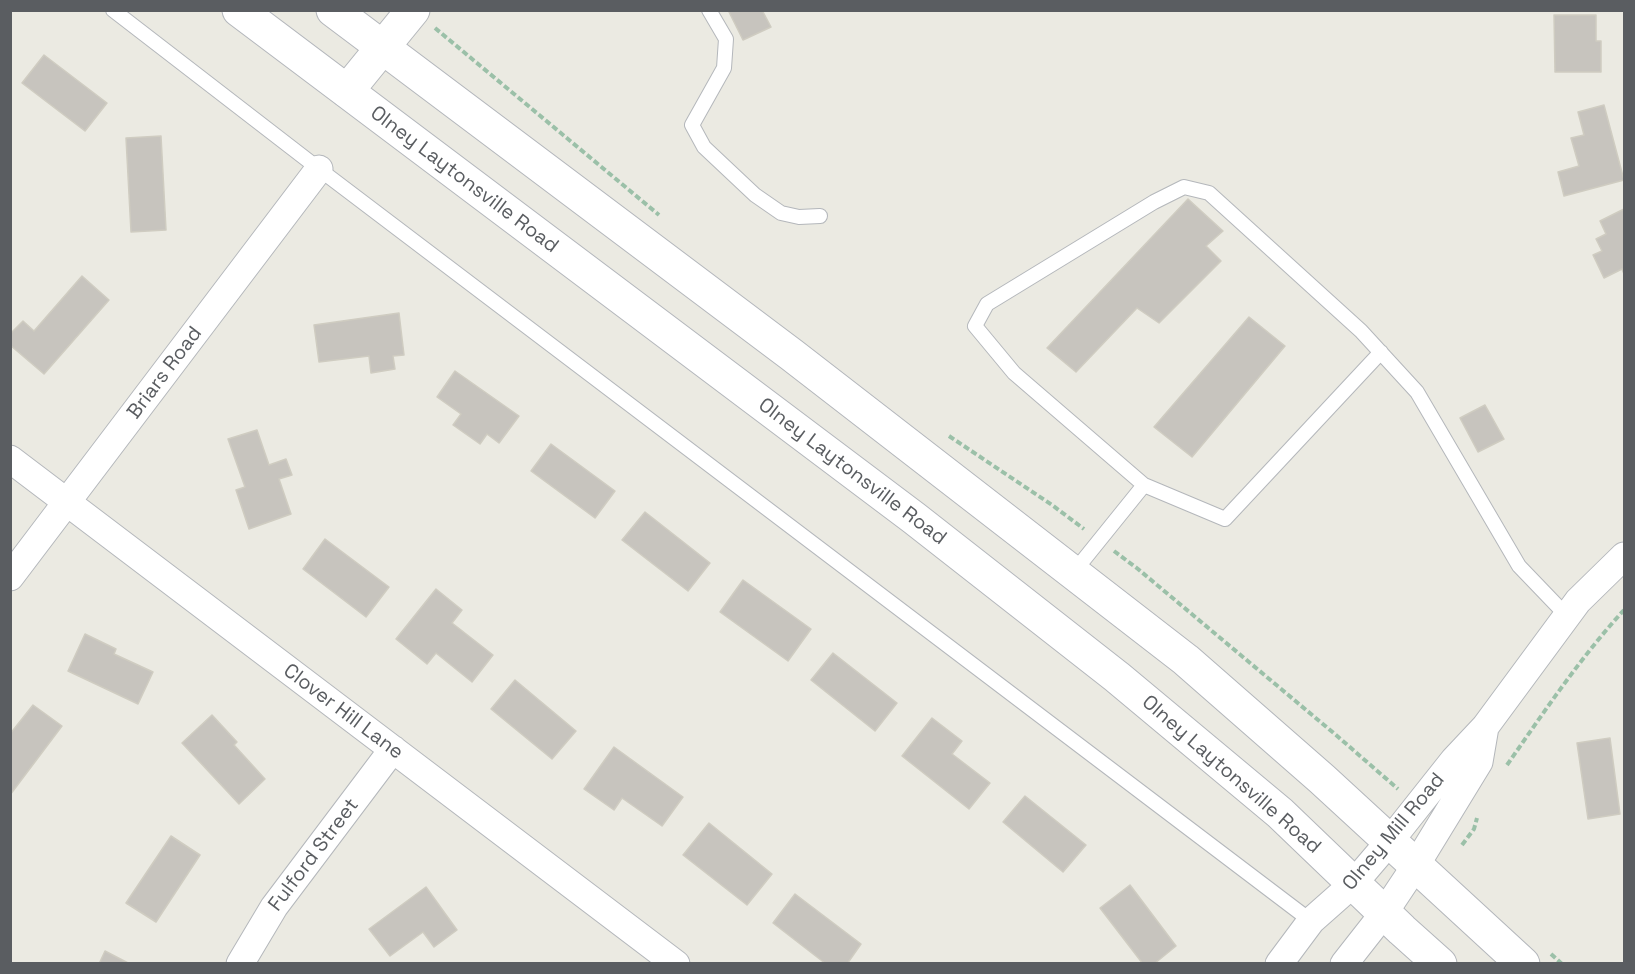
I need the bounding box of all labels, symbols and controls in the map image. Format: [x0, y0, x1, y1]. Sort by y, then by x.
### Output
street label: Olney Laytonsville Road [365, 101, 563, 259]
street label: Briars Road [123, 322, 207, 424]
street label: Olney Laytonsville Road [753, 393, 951, 551]
street label: Clover Hill Lane [278, 659, 408, 765]
street label: Olney Laytonsville Road [1137, 691, 1325, 859]
street label: Olney Mill Road [1338, 768, 1450, 896]
street label: Fulford Street [264, 794, 364, 916]

